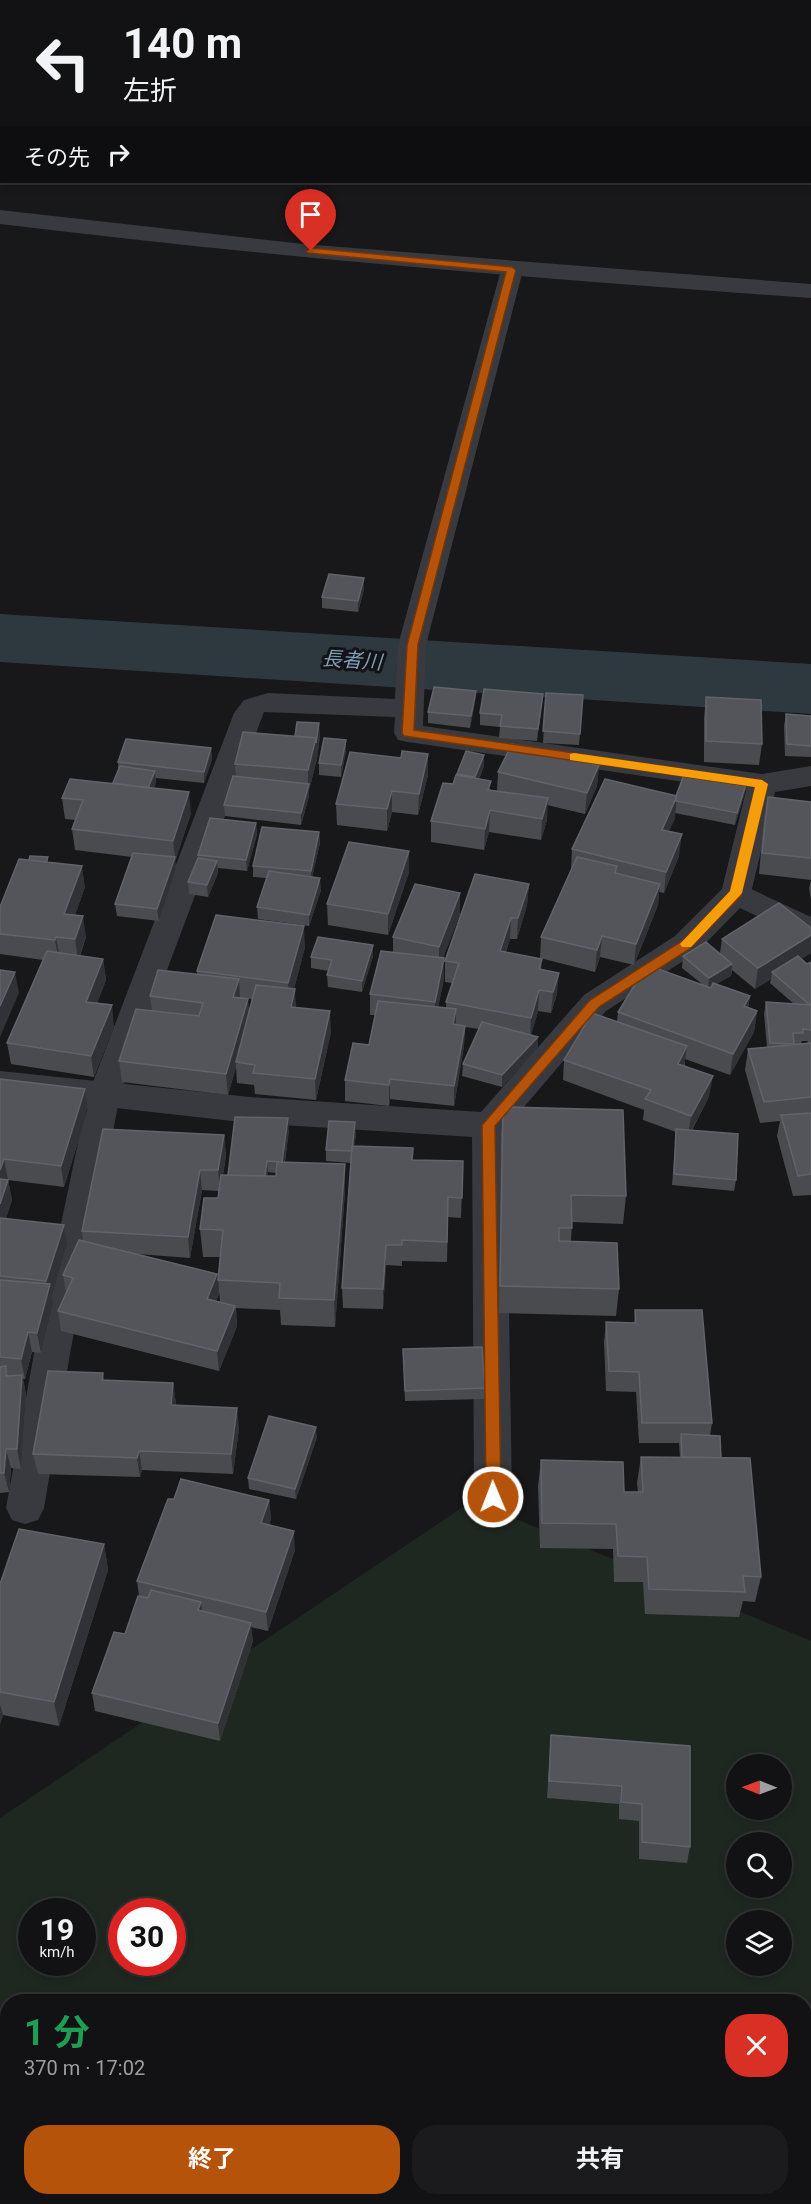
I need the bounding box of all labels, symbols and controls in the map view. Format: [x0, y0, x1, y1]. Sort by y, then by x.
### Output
text: 140 m [123, 19, 242, 68]
icon: left [24, 24, 102, 102]
text: 左折 [123, 75, 177, 107]
icon: right [102, 138, 135, 171]
text: その先 [24, 145, 90, 170]
pin [285, 189, 336, 251]
icon: arrive [294, 198, 327, 231]
water label: 長者川 [321, 646, 385, 674]
position arrow [461, 1465, 525, 1529]
north arrow [726, 1754, 792, 1820]
map controls [726, 1754, 792, 1976]
button: search [726, 1832, 792, 1898]
speed limit sign: 30 [108, 1898, 186, 1976]
button: layers [726, 1910, 792, 1976]
text: 19 [40, 1912, 74, 1947]
text: km/h [39, 1943, 75, 1961]
text: 1 分 [24, 2012, 90, 2054]
button: close [725, 2014, 788, 2077]
text: 370 m · 17:02 [24, 2056, 145, 2080]
button: 終了 [24, 2125, 400, 2194]
button: 共有 [412, 2125, 788, 2194]

